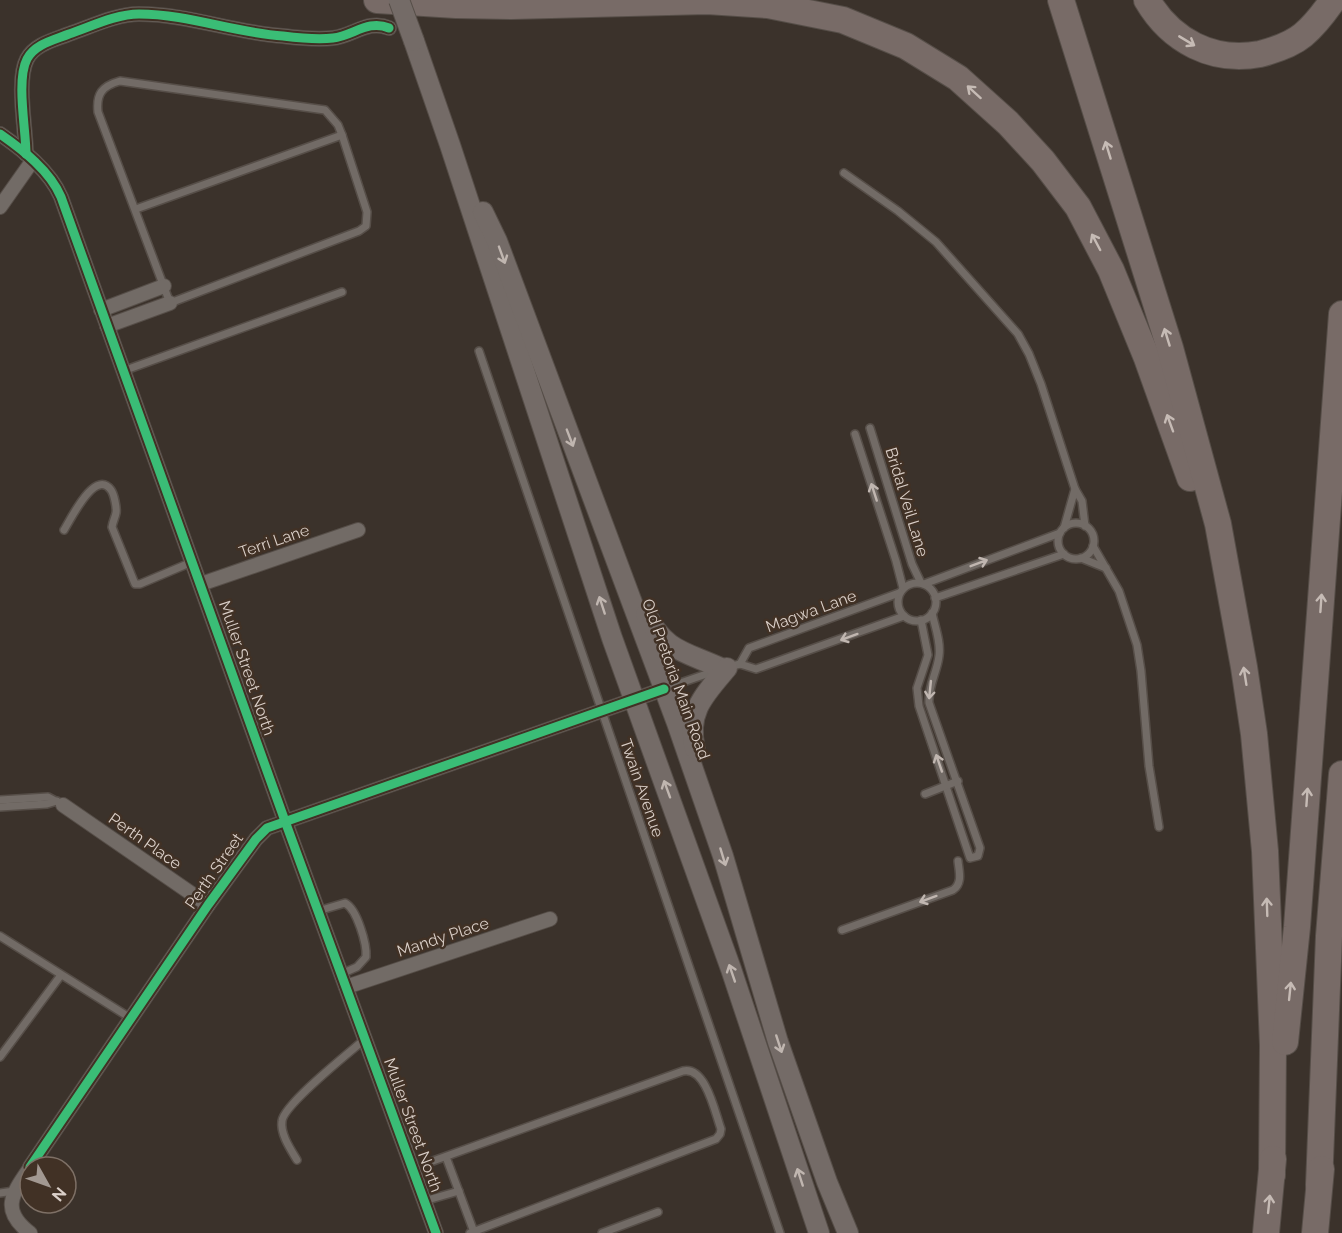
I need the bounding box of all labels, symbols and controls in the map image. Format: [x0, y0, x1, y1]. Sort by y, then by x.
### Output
one-way arrow [1178, 35, 1195, 47]
one-way arrow [967, 85, 982, 99]
one-way arrow [1102, 141, 1113, 160]
one-way arrow [1090, 234, 1101, 252]
one-way arrow [498, 245, 509, 263]
one-way arrow [1160, 327, 1171, 346]
one-way arrow [1164, 414, 1175, 433]
one-way arrow [565, 428, 576, 446]
street label: Bridal Veil Lane [881, 445, 933, 559]
one-way arrow [868, 483, 879, 502]
street label: Terri Lane [236, 520, 312, 562]
one-way arrow [969, 557, 988, 568]
street label: Magwa Lane [763, 586, 859, 636]
one-way arrow [1316, 593, 1327, 613]
one-way arrow [595, 596, 606, 615]
street label: Old Pretoria Main Road [638, 596, 714, 762]
street label: Muller Street North [215, 598, 279, 738]
one-way arrow [840, 632, 859, 643]
one-way arrow [1239, 667, 1250, 687]
one-way arrow [924, 680, 935, 700]
street label: Twain Avenue [616, 736, 668, 840]
one-way arrow [932, 754, 943, 773]
one-way arrow [660, 780, 671, 799]
one-way arrow [1301, 788, 1312, 808]
street label: Perth Place [105, 809, 185, 873]
street label: Perth Street [181, 829, 247, 912]
one-way arrow [718, 847, 729, 866]
one-way arrow [920, 895, 938, 906]
one-way arrow [1261, 897, 1273, 917]
street label: Mandy Place [395, 913, 491, 961]
one-way arrow [726, 963, 737, 982]
one-way arrow [1285, 982, 1296, 1002]
one-way arrow [774, 1034, 785, 1053]
street label: Muller Street North [380, 1055, 446, 1195]
north arrow [18, 1155, 78, 1215]
one-way arrow [794, 1169, 805, 1187]
text: N [48, 1184, 70, 1205]
one-way arrow [1264, 1195, 1275, 1214]

